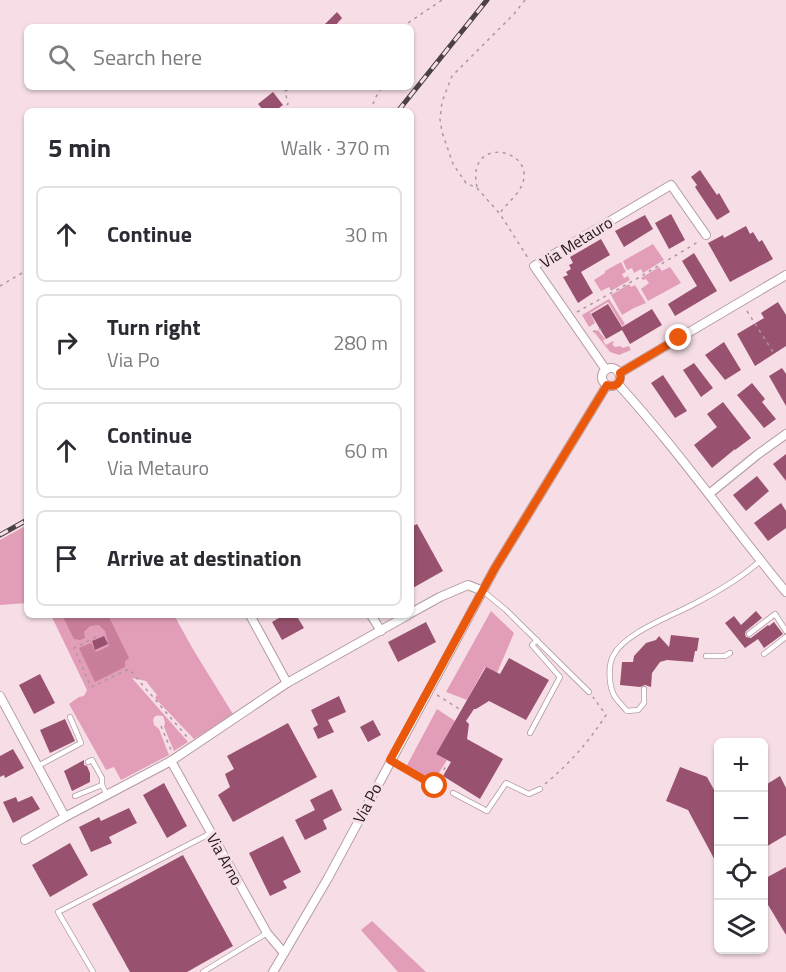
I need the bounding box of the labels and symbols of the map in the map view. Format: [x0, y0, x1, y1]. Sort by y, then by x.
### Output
street label: Via Metauro [535, 210, 617, 274]
route end [665, 324, 691, 350]
route start [421, 772, 447, 798]
street label: Via Po [346, 779, 388, 827]
street label: Via Arno [201, 828, 249, 890]

